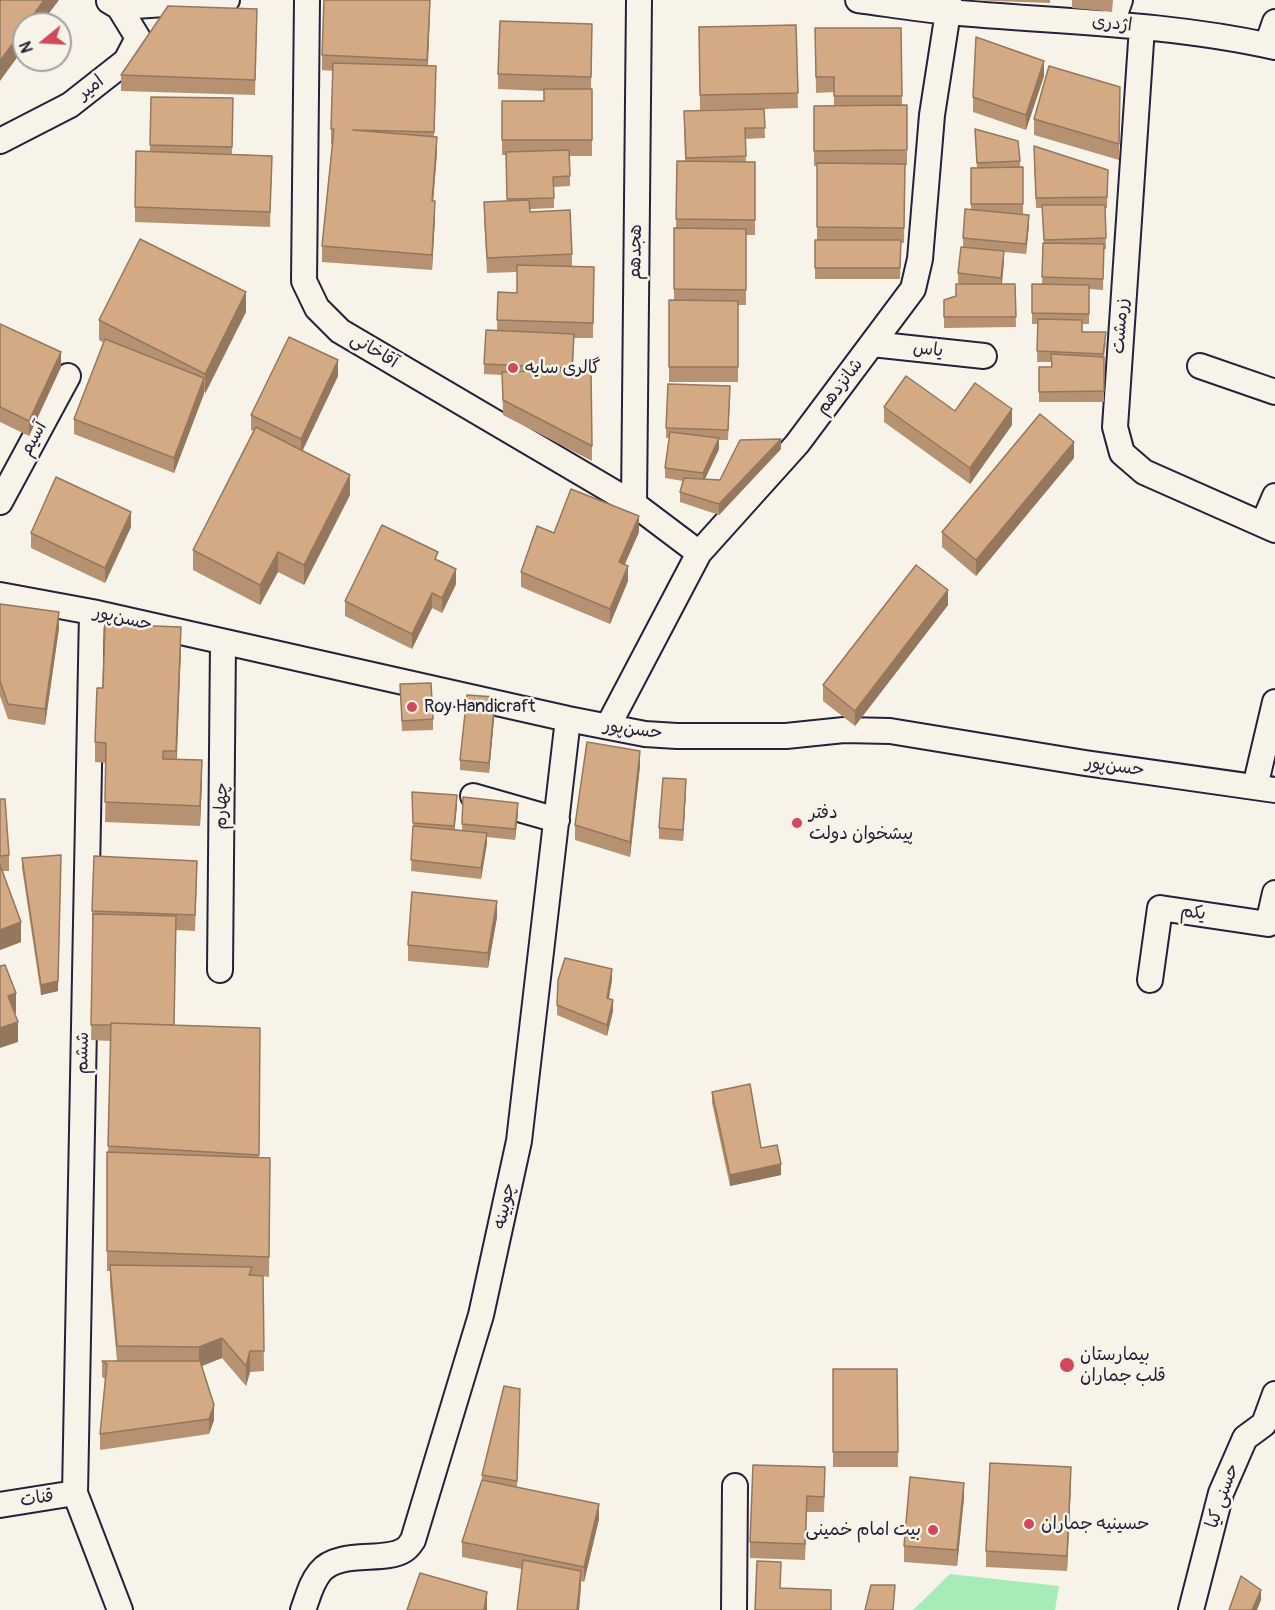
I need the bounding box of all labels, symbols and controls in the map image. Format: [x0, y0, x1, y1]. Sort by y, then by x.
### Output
street label: اژدری [1091, 11, 1133, 37]
north arrow [12, 12, 72, 72]
text: N [16, 39, 38, 55]
street label: امیر [73, 71, 109, 105]
street label: هجدهم [625, 224, 647, 280]
street label: زرمشت [1108, 297, 1134, 355]
street label: آقاخانی [346, 328, 402, 374]
street label: یاس [912, 338, 944, 362]
street label: شانزدهم [812, 355, 868, 419]
place label: گالری سایه [525, 357, 600, 379]
marker: گالری سایه [506, 361, 520, 375]
street label: آسیم [16, 418, 52, 460]
street label: حسن‌پور [92, 602, 154, 636]
place label: Roy Handicraft [424, 696, 536, 718]
marker: Roy Handicraft [405, 700, 419, 714]
street label: حسن‌پور [602, 715, 664, 745]
street label: حسن‌پور [1084, 752, 1146, 782]
street label: چهارم [211, 782, 233, 830]
place label: دفتر پیشخوان دولت [809, 802, 913, 844]
marker: دفتر پیشخوان دولت [790, 816, 804, 830]
street label: یکم [1179, 901, 1207, 925]
street label: ششم [72, 1032, 94, 1074]
street label: چوبینه [490, 1181, 520, 1231]
place label: بیمارستان قلب جماران [1080, 1344, 1166, 1386]
marker: بیمارستان قلب جماران [1058, 1356, 1076, 1374]
street label: حسنی کیا [1202, 1461, 1244, 1531]
street label: قنات [19, 1486, 55, 1512]
place label: حسینیه جماران [1041, 1513, 1150, 1535]
marker: حسینیه جماران [1022, 1517, 1036, 1531]
place label: بیت امام خمینی [806, 1519, 921, 1541]
marker: بیت امام خمینی [926, 1523, 940, 1537]

